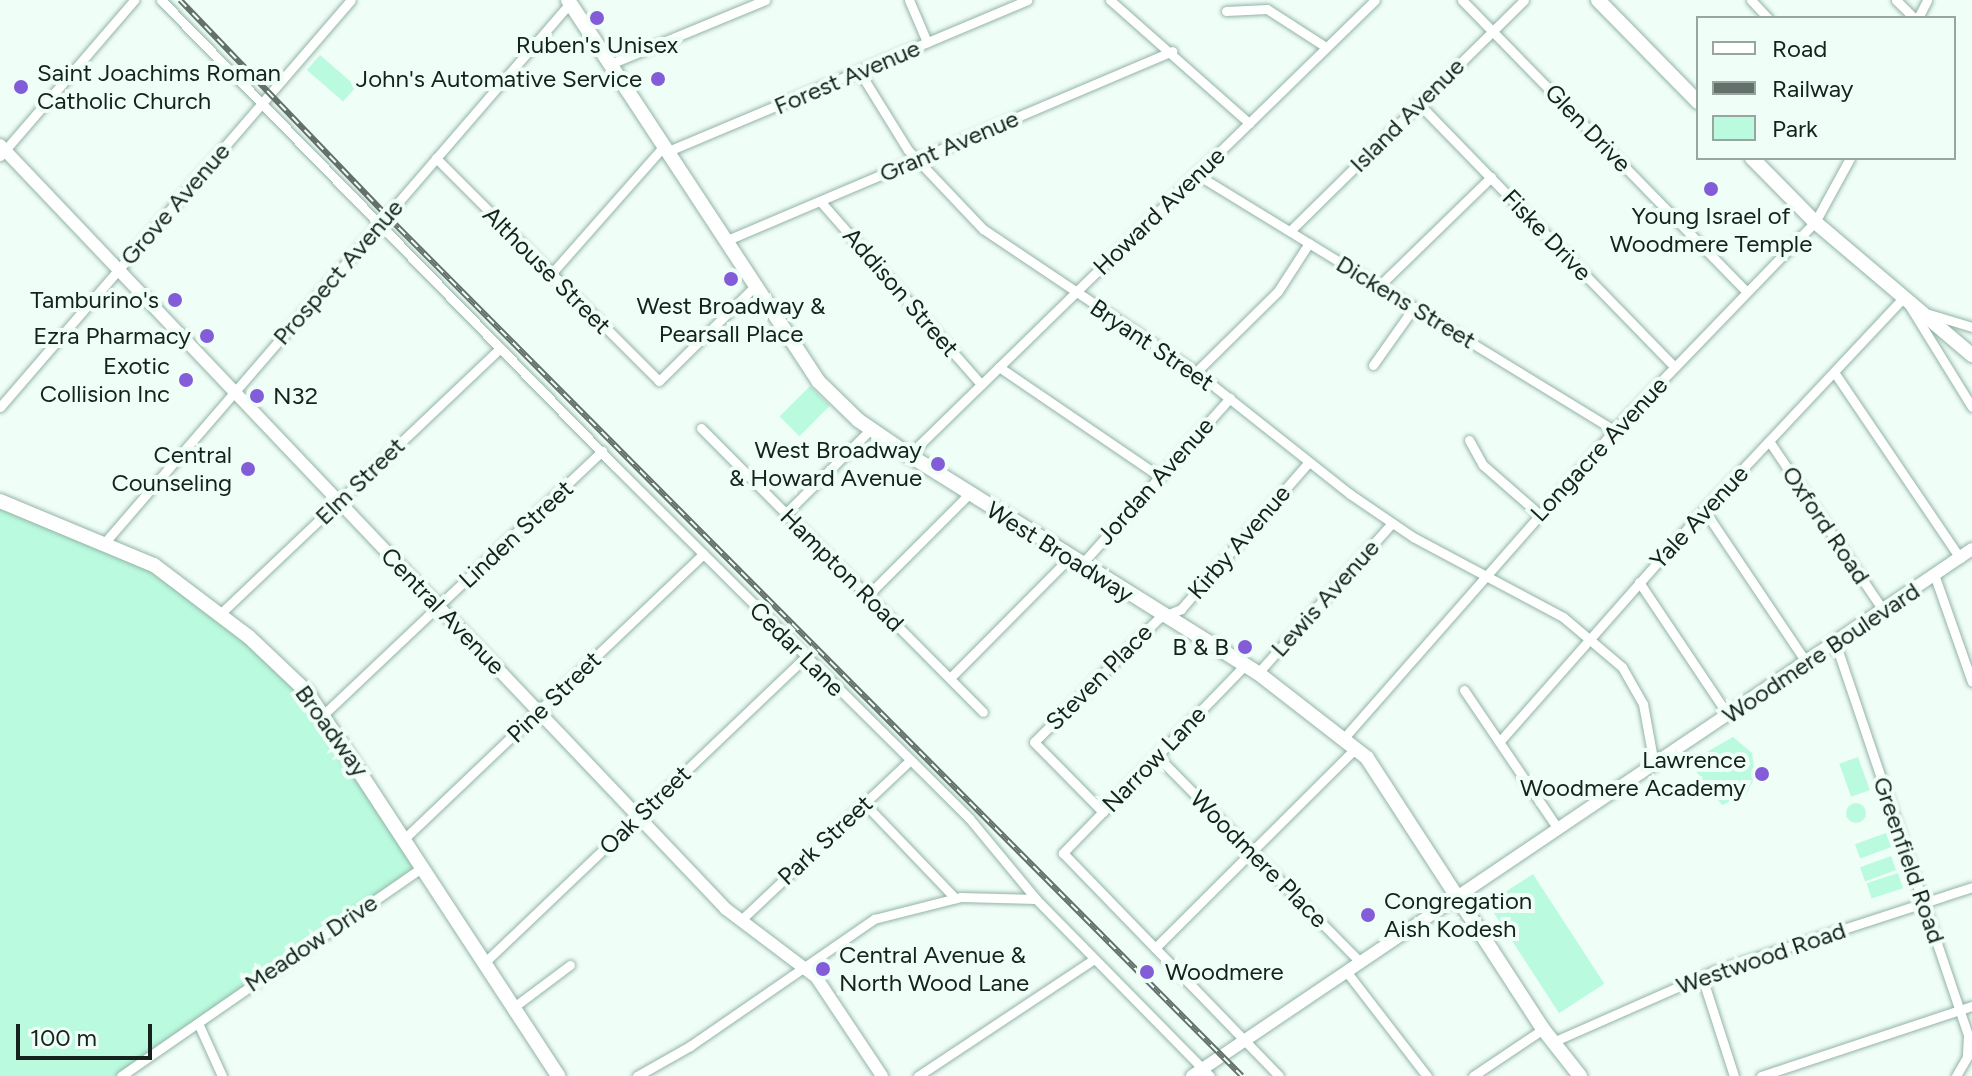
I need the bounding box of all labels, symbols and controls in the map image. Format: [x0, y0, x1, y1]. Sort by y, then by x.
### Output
marker: Ruben's Unisex [588, 9, 606, 27]
legend [1696, 16, 1956, 160]
place label: Ruben's Unisex [516, 31, 678, 59]
street label: Forest Avenue [770, 33, 924, 121]
text: Road [1772, 34, 1827, 63]
street label: Island Avenue [1344, 52, 1470, 178]
place label: Saint Joachims Roman Catholic Church [37, 59, 281, 115]
place label: John's Automative Service [356, 65, 642, 93]
marker: John's Automative Service [649, 70, 667, 88]
text: Railway [1772, 74, 1853, 103]
marker: Saint Joachims Roman Catholic Church [12, 78, 30, 96]
street label: Glen Drive [1539, 78, 1637, 178]
street label: Grant Avenue [875, 104, 1023, 188]
text: Park [1772, 114, 1818, 143]
street label: Grove Avenue [114, 137, 236, 271]
street label: Howard Avenue [1087, 141, 1231, 281]
marker: Young Israel of Woodmere Temple [1702, 180, 1720, 198]
street label: Fiske Drive [1496, 183, 1598, 287]
street label: Prospect Avenue [267, 193, 409, 351]
street label: Althouse Street [477, 200, 617, 340]
place label: Young Israel of Woodmere Temple [1610, 202, 1812, 258]
street label: Addison Street [837, 222, 965, 362]
street label: Dickens Street [1331, 249, 1481, 355]
marker: West Broadway & Pearsall Place [722, 270, 740, 288]
place label: Tamburino's [30, 286, 159, 314]
marker: Tamburino's [166, 291, 184, 309]
place label: West Broadway & Pearsall Place [637, 292, 825, 348]
street label: Bryant Street [1085, 293, 1219, 397]
place label: Ezra Pharmacy [33, 322, 191, 350]
marker: Ezra Pharmacy [198, 327, 216, 345]
place label: Exotic Collision Inc [40, 352, 170, 408]
marker: Exotic Collision Inc [177, 371, 195, 389]
street label: Longacre Avenue [1525, 371, 1673, 527]
place label: N32 [273, 382, 318, 410]
marker: N32 [248, 387, 266, 405]
street label: Jordan Avenue [1090, 411, 1220, 551]
street label: Elm Street [309, 431, 411, 531]
place label: West Broadway & Howard Avenue [729, 436, 922, 492]
place label: Central Counseling [111, 441, 232, 497]
marker: West Broadway & Howard Avenue [929, 455, 947, 473]
street label: Yale Avenue [1644, 459, 1754, 575]
marker: Central Counseling [239, 460, 257, 478]
street label: Oxford Road [1776, 461, 1876, 589]
street label: Linden Street [453, 474, 579, 594]
street label: Kirby Avenue [1182, 479, 1296, 605]
street label: West Broadway [981, 495, 1139, 609]
street label: Hampton Road [774, 502, 910, 638]
street label: Lewis Avenue [1265, 533, 1385, 663]
street label: Central Avenue [375, 541, 511, 681]
street label: Woodmere Boulevard [1717, 576, 1925, 730]
street label: Cedar Lane [744, 596, 850, 702]
street label: Steven Place [1040, 618, 1158, 736]
place label: B & B [1172, 633, 1229, 661]
marker: B & B [1236, 638, 1254, 656]
street label: Pine Street [501, 645, 607, 749]
street label: Broadway [289, 680, 375, 782]
street label: Narrow Lane [1096, 700, 1212, 818]
place label: Lawrence Woodmere Academy [1520, 746, 1746, 802]
street label: Oak Street [593, 759, 697, 861]
marker: Lawrence Woodmere Academy [1753, 765, 1771, 783]
street label: Greenfield Road [1867, 773, 1951, 947]
street label: Woodmere Place [1184, 784, 1334, 934]
street label: Park Street [772, 789, 878, 891]
place label: Congregation Aish Kodesh [1384, 887, 1532, 943]
street label: Meadow Drive [239, 888, 383, 998]
marker: Congregation Aish Kodesh [1359, 906, 1377, 924]
street label: Westwood Road [1673, 916, 1849, 1000]
place label: Central Avenue & North Wood Lane [839, 941, 1029, 997]
place label: Woodmere [1165, 958, 1284, 986]
marker: Central Avenue & North Wood Lane [814, 960, 832, 978]
marker: Woodmere [1136, 961, 1158, 983]
scale bar [20, 1008, 156, 1058]
text: 100 m [30, 1023, 97, 1052]

